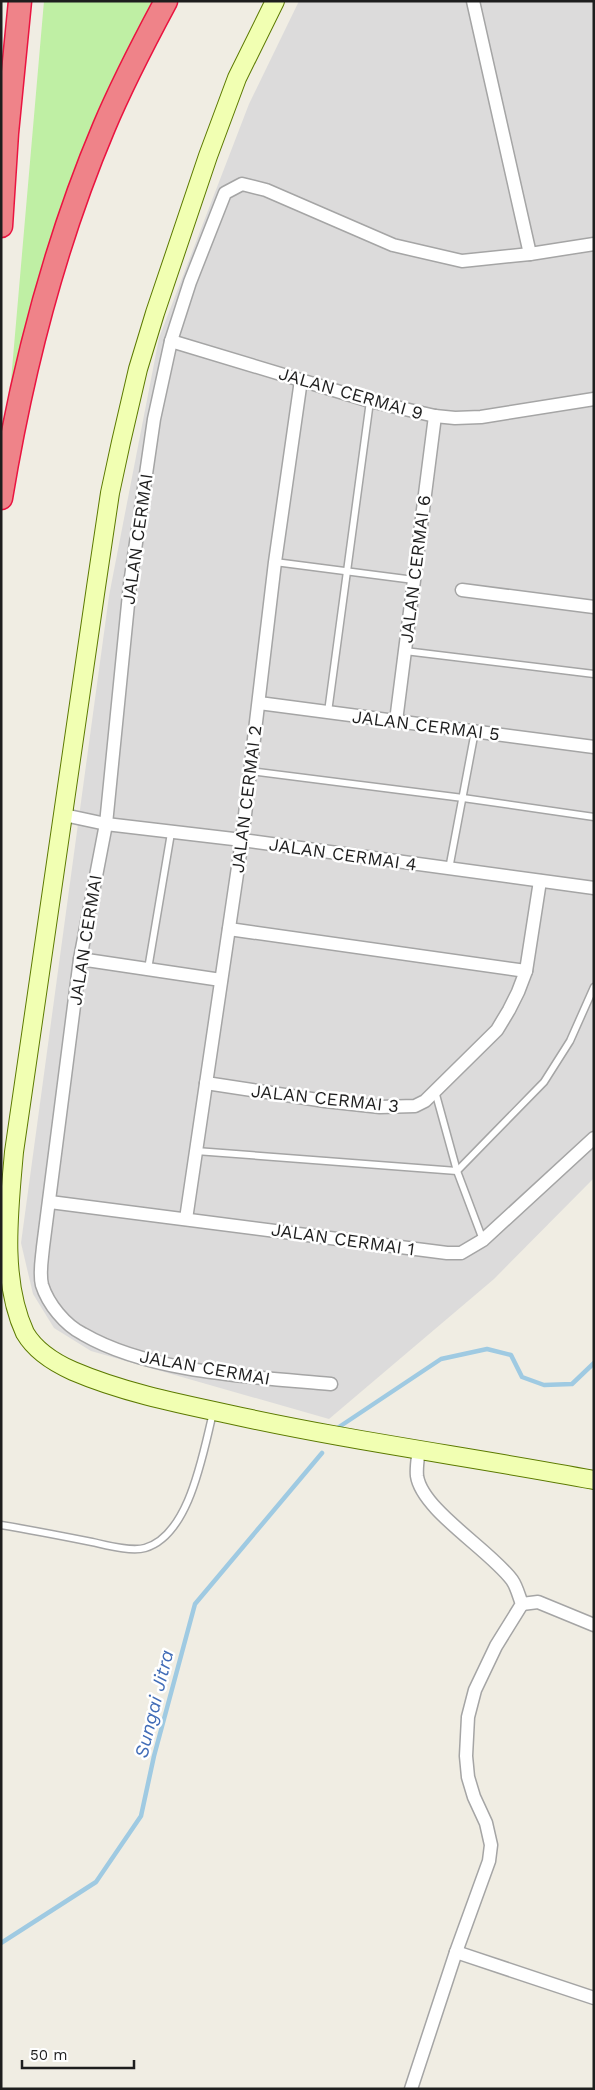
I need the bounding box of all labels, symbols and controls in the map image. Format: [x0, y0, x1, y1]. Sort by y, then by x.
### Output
street label: JALAN CERMAI 9 [276, 362, 426, 424]
street label: JALAN CERMAI [117, 472, 157, 606]
street label: JALAN CERMAI 6 [395, 494, 435, 644]
street label: JALAN CERMAI 5 [351, 706, 501, 744]
street label: JALAN CERMAI 2 [227, 724, 265, 874]
street label: JALAN CERMAI 4 [268, 833, 418, 875]
street label: JALAN CERMAI [64, 873, 106, 1007]
street label: JALAN CERMAI 3 [250, 1080, 400, 1116]
street label: JALAN CERMAI 1 [270, 1219, 416, 1259]
street label: JALAN CERMAI [138, 1345, 272, 1389]
water label: Sungai Jitra [129, 1647, 179, 1760]
scale bar [22, 2038, 135, 2070]
text: 50 m [30, 2046, 67, 2064]

